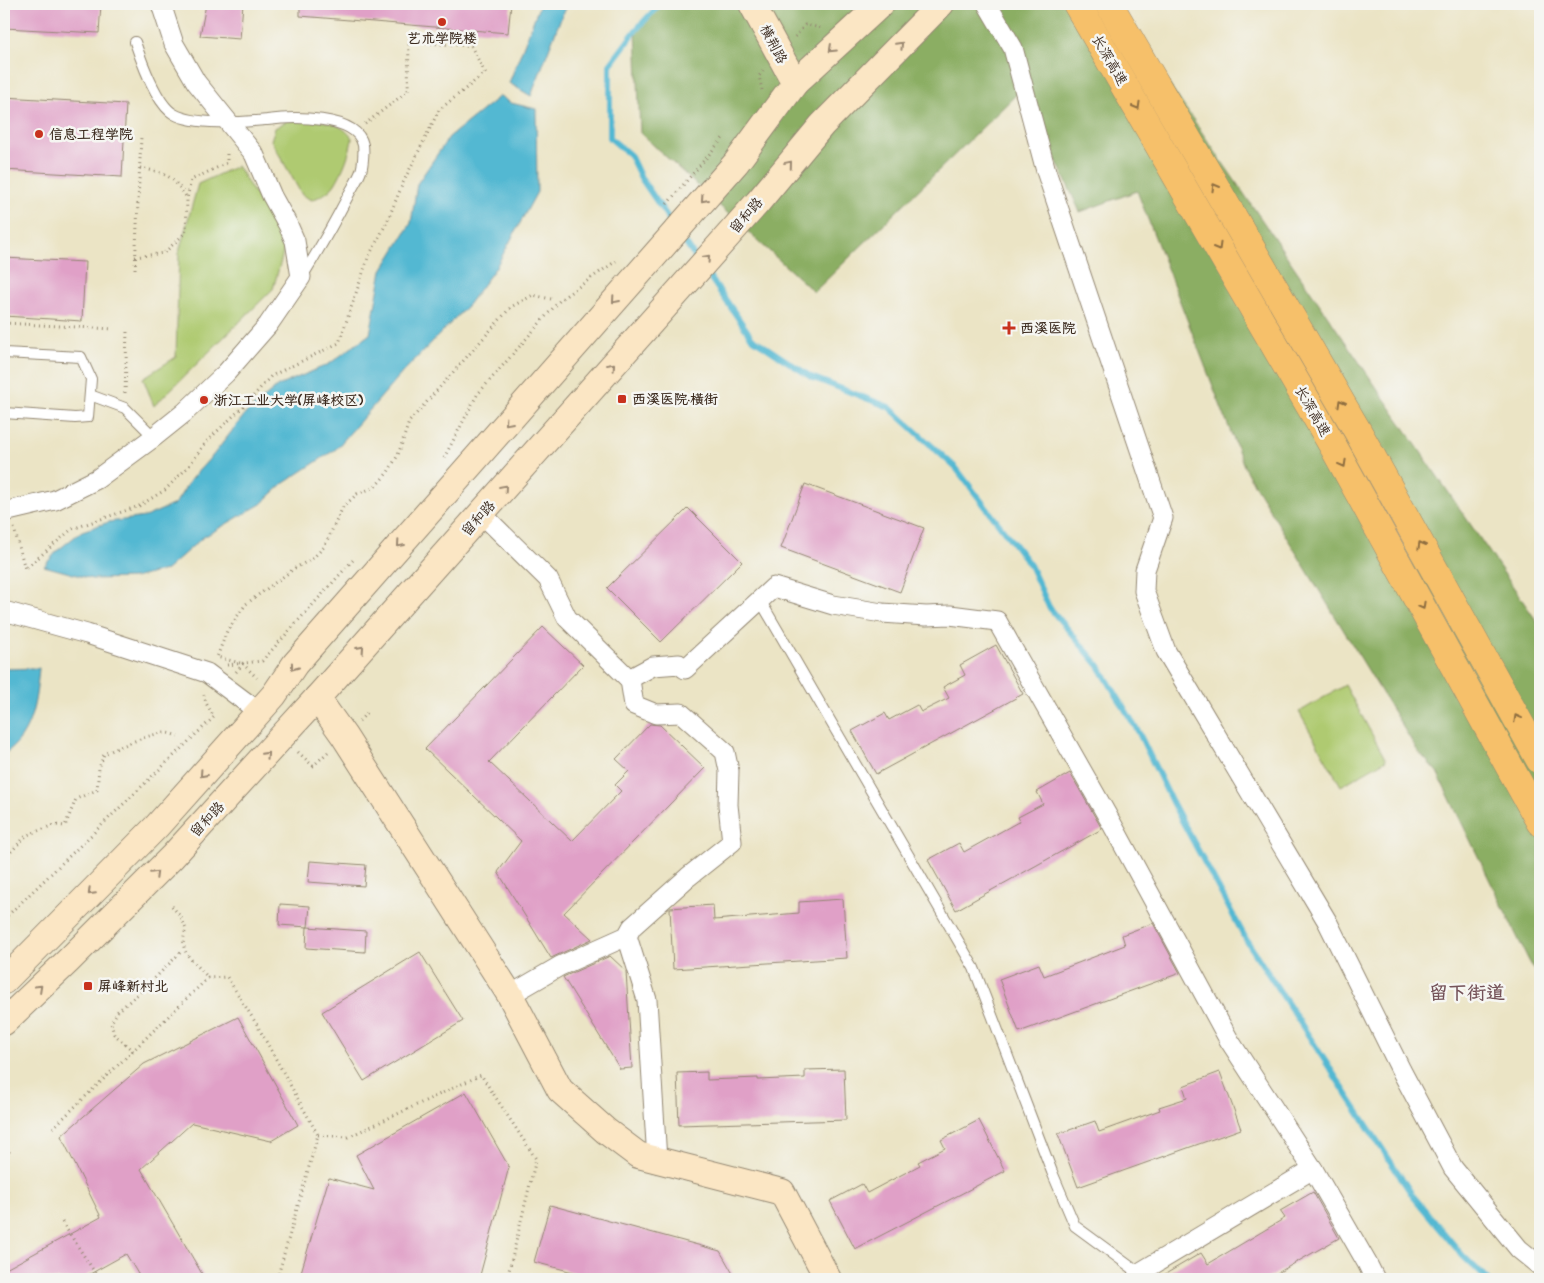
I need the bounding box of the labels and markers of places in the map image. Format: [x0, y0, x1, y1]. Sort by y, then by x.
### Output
marker: 艺术学院楼 [436, 16, 448, 28]
place label: 艺术学院楼 [407, 29, 477, 49]
place label: 信息工程学院 [49, 125, 133, 145]
marker: 信息工程学院 [33, 128, 45, 140]
place label: 西溪医院 [1020, 319, 1076, 339]
marker: 西溪医院 [1002, 321, 1016, 335]
place label: 西溪医院·横街 [632, 390, 718, 410]
place label: 浙江工业大学(屏峰校区) [214, 391, 363, 411]
marker: 西溪医院·横街 [616, 393, 628, 405]
marker: 浙江工业大学(屏峰校区) [198, 394, 210, 406]
place label: 屏峰新村北 [98, 977, 168, 997]
marker: 屏峰新村北 [82, 980, 94, 992]

